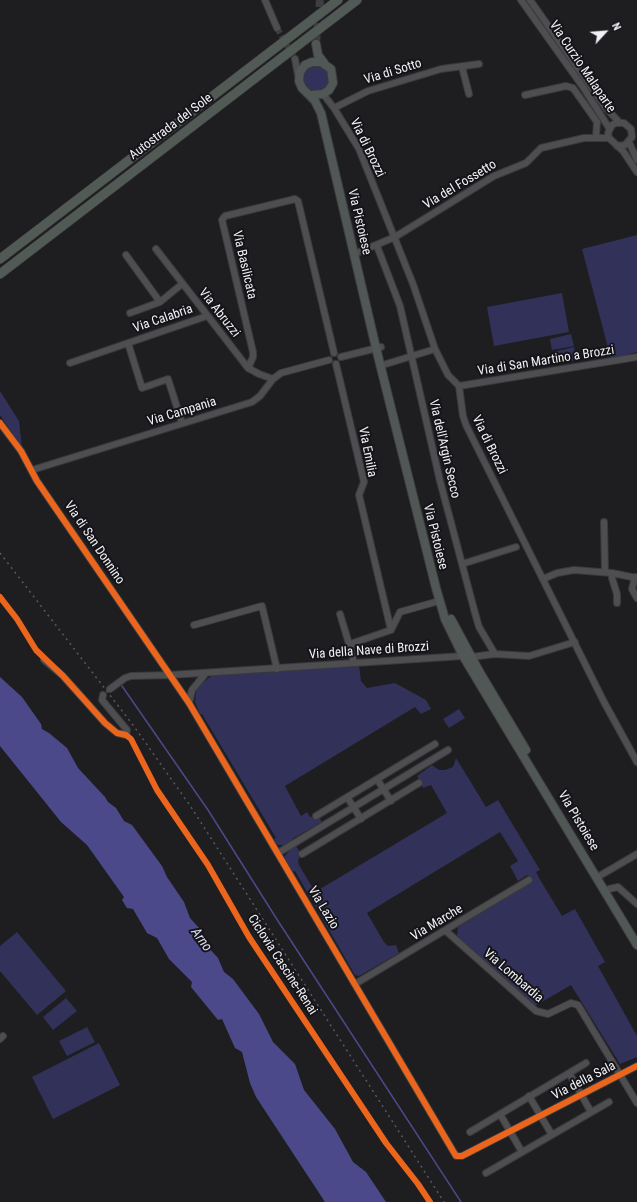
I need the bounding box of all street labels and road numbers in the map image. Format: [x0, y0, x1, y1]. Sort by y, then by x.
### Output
street label: Via Curzio Malaparte [546, 18, 618, 116]
street label: Via di Sotto [362, 56, 424, 88]
street label: Autostrada del Sole [126, 91, 216, 163]
street label: Via di Brozzi [346, 116, 388, 180]
street label: Via del Fossetto [421, 157, 499, 213]
street label: Via Pistoiese [344, 188, 374, 256]
street label: Via Basilicata [229, 229, 259, 301]
street label: Via Abruzzi [195, 285, 243, 341]
street label: Via Calabria [131, 302, 195, 336]
street label: Via di San Martino a Brozzi [477, 342, 615, 380]
street label: Via Campania [146, 394, 218, 430]
street label: Via dell'Argin Secco [425, 398, 463, 500]
street label: Via di Brozzi [468, 413, 510, 477]
street label: Via Emilia [354, 426, 380, 478]
street label: Via di San Donnino [61, 499, 127, 587]
street label: Via Pistoiese [419, 503, 451, 571]
street label: Via della Nave di Brozzi [309, 639, 429, 663]
street label: Via Pistoiese [554, 788, 602, 854]
street label: Via Lazio [304, 884, 342, 932]
street label: Via Marche [408, 901, 466, 945]
street label: Ciclovia Cascine-Renai [244, 912, 320, 1018]
street label: Via Lombardia [480, 946, 546, 1006]
street label: Via della Sala [550, 1058, 618, 1104]

